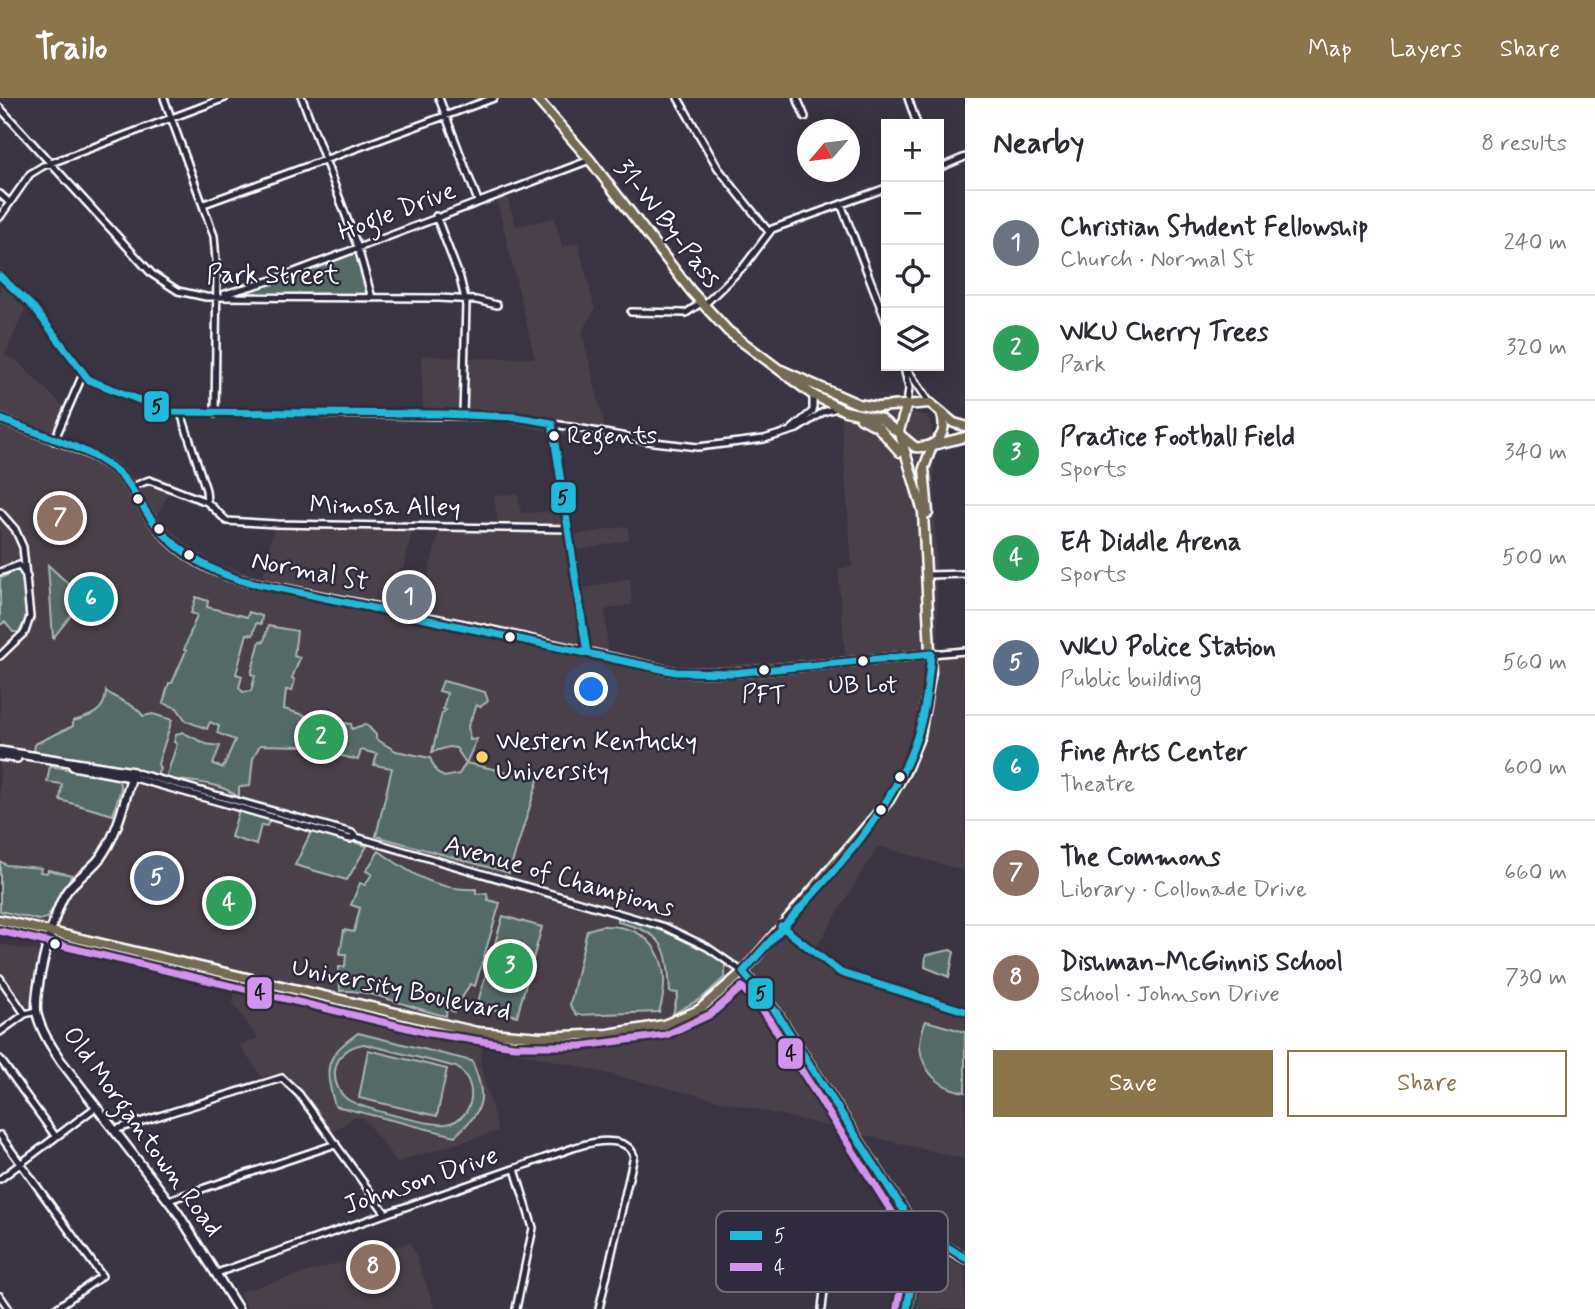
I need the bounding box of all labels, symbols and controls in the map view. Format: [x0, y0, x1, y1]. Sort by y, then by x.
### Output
text: Trailo [35, 27, 107, 71]
text: Map [1308, 34, 1352, 65]
text: Layers [1390, 34, 1462, 65]
text: Share [1500, 34, 1560, 65]
north arrow [797, 119, 860, 182]
map controls [881, 119, 944, 371]
button: + [881, 119, 944, 182]
text: Nearby [993, 124, 1084, 163]
text: 8 results [1481, 129, 1567, 159]
street label: 31-W By-Pass [606, 153, 728, 295]
street label: Hogle Drive [333, 174, 462, 253]
button: − [881, 182, 944, 245]
text: Christian Student Fellowship [1060, 211, 1368, 245]
text: 1 [1011, 228, 1021, 258]
text: 240 m [1503, 228, 1567, 258]
button: locate [881, 245, 944, 308]
text: Church · Normal St [1060, 245, 1255, 275]
street label: Park Street [206, 259, 340, 293]
button: layers [881, 308, 944, 371]
text: WKU Cherry Trees [1060, 316, 1269, 350]
text: 2 [1010, 333, 1022, 363]
text: 320 m [1506, 333, 1567, 363]
text: Park [1060, 350, 1106, 380]
line badge: 5 [143, 390, 170, 423]
text: 5 [151, 395, 163, 420]
place label: Regents [567, 421, 658, 455]
text: Practice Football Field [1060, 421, 1295, 455]
marker: Regents [547, 429, 561, 443]
text: 3 [1011, 438, 1021, 468]
text: 340 m [1504, 438, 1567, 468]
text: Sports [1060, 455, 1127, 485]
line badge: 5 [550, 481, 577, 514]
text: 5 [557, 486, 569, 511]
street label: Mimosa Alley [309, 489, 461, 525]
pin: 7 [37, 492, 83, 544]
unlabelled marker [131, 492, 145, 506]
unlabelled marker [152, 522, 166, 536]
text: EA Diddle Arena [1060, 526, 1241, 560]
text: 4 [1009, 543, 1023, 573]
text: 500 m [1502, 543, 1567, 573]
street label: Normal St [249, 544, 371, 600]
unlabelled marker [182, 548, 196, 562]
text: Sports [1060, 560, 1127, 590]
pin: 1 [386, 571, 432, 623]
pin: 6 [68, 573, 114, 625]
unlabelled marker [503, 630, 517, 644]
text: WKU Police Station [1060, 631, 1276, 665]
text: 5 [1009, 648, 1023, 678]
text: 560 m [1502, 648, 1567, 678]
marker: UB Lot [856, 654, 870, 668]
marker: PFT [757, 663, 771, 677]
text: Public building [1060, 665, 1202, 695]
place label: UB Lot [828, 671, 898, 702]
your location [574, 672, 608, 706]
place label: PFT [742, 680, 786, 711]
pin: 2 [298, 711, 344, 763]
place label: Western Kentucky University [496, 725, 697, 789]
text: Fine Arts Center [1060, 736, 1248, 770]
marker: Western Kentucky University [474, 749, 490, 765]
text: 6 [1010, 753, 1022, 783]
text: 600 m [1504, 753, 1567, 783]
unlabelled marker [893, 770, 907, 784]
text: Theatre [1060, 770, 1135, 800]
unlabelled marker [874, 803, 888, 817]
street label: Avenue of Champions [440, 828, 678, 926]
text: The Commons [1060, 841, 1221, 875]
pin: 5 [134, 852, 180, 904]
text: 7 [1009, 858, 1023, 888]
text: 660 m [1504, 858, 1567, 888]
text: Library · Collonade Drive [1060, 875, 1307, 905]
pin: 4 [206, 877, 252, 929]
unlabelled marker [48, 937, 62, 951]
pin: 3 [487, 940, 533, 992]
text: Dishman-McGinnis School [1060, 946, 1343, 980]
street label: University Boulevard [288, 950, 514, 1030]
text: 8 [1010, 963, 1022, 993]
text: 730 m [1505, 963, 1567, 993]
line badge: 4 [246, 976, 273, 1010]
line badge: 5 [747, 977, 774, 1010]
text: School · Johnson Drive [1060, 980, 1280, 1010]
text: 4 [254, 981, 266, 1006]
text: 5 [755, 982, 767, 1007]
street label: Old Morgantown Road [52, 1020, 230, 1246]
line badge: 4 [777, 1037, 804, 1070]
text: 4 [785, 1042, 797, 1067]
button: Save [993, 1050, 1273, 1117]
button: Share [1287, 1050, 1567, 1117]
street label: Johnson Drive [339, 1139, 503, 1223]
legend [716, 1211, 948, 1292]
text: 5 [774, 1224, 785, 1249]
pin: 8 [350, 1241, 396, 1293]
text: 4 [774, 1256, 785, 1281]

